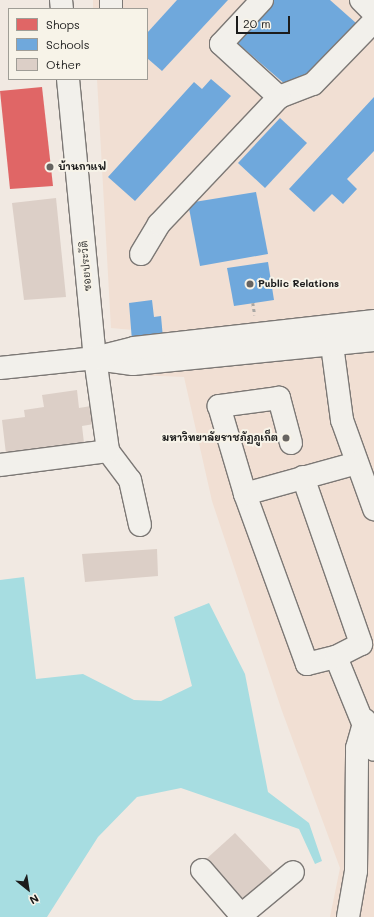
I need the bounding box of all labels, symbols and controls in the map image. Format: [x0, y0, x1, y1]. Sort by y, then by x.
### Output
legend [8, 8, 148, 80]
scale bar [238, 8, 292, 34]
text: 20 m [243, 15, 271, 31]
text: Shops [46, 16, 80, 32]
text: Schools [46, 36, 90, 52]
text: Other [46, 56, 81, 72]
place label: บ้านกาแฟ [58, 161, 106, 173]
marker: บ้านกาแฟ [45, 162, 55, 172]
street label: ซอยประวัติ [78, 240, 94, 292]
place label: Public Relations [258, 278, 339, 290]
marker: Public Relations [245, 279, 255, 289]
place label: มหาวิทยาลัยราชภัฏภูเก็ต [162, 432, 278, 444]
marker: มหาวิทยาลัยราชภัฏภูเก็ต [281, 433, 291, 443]
north arrow [8, 869, 48, 909]
text: N [27, 891, 42, 908]

